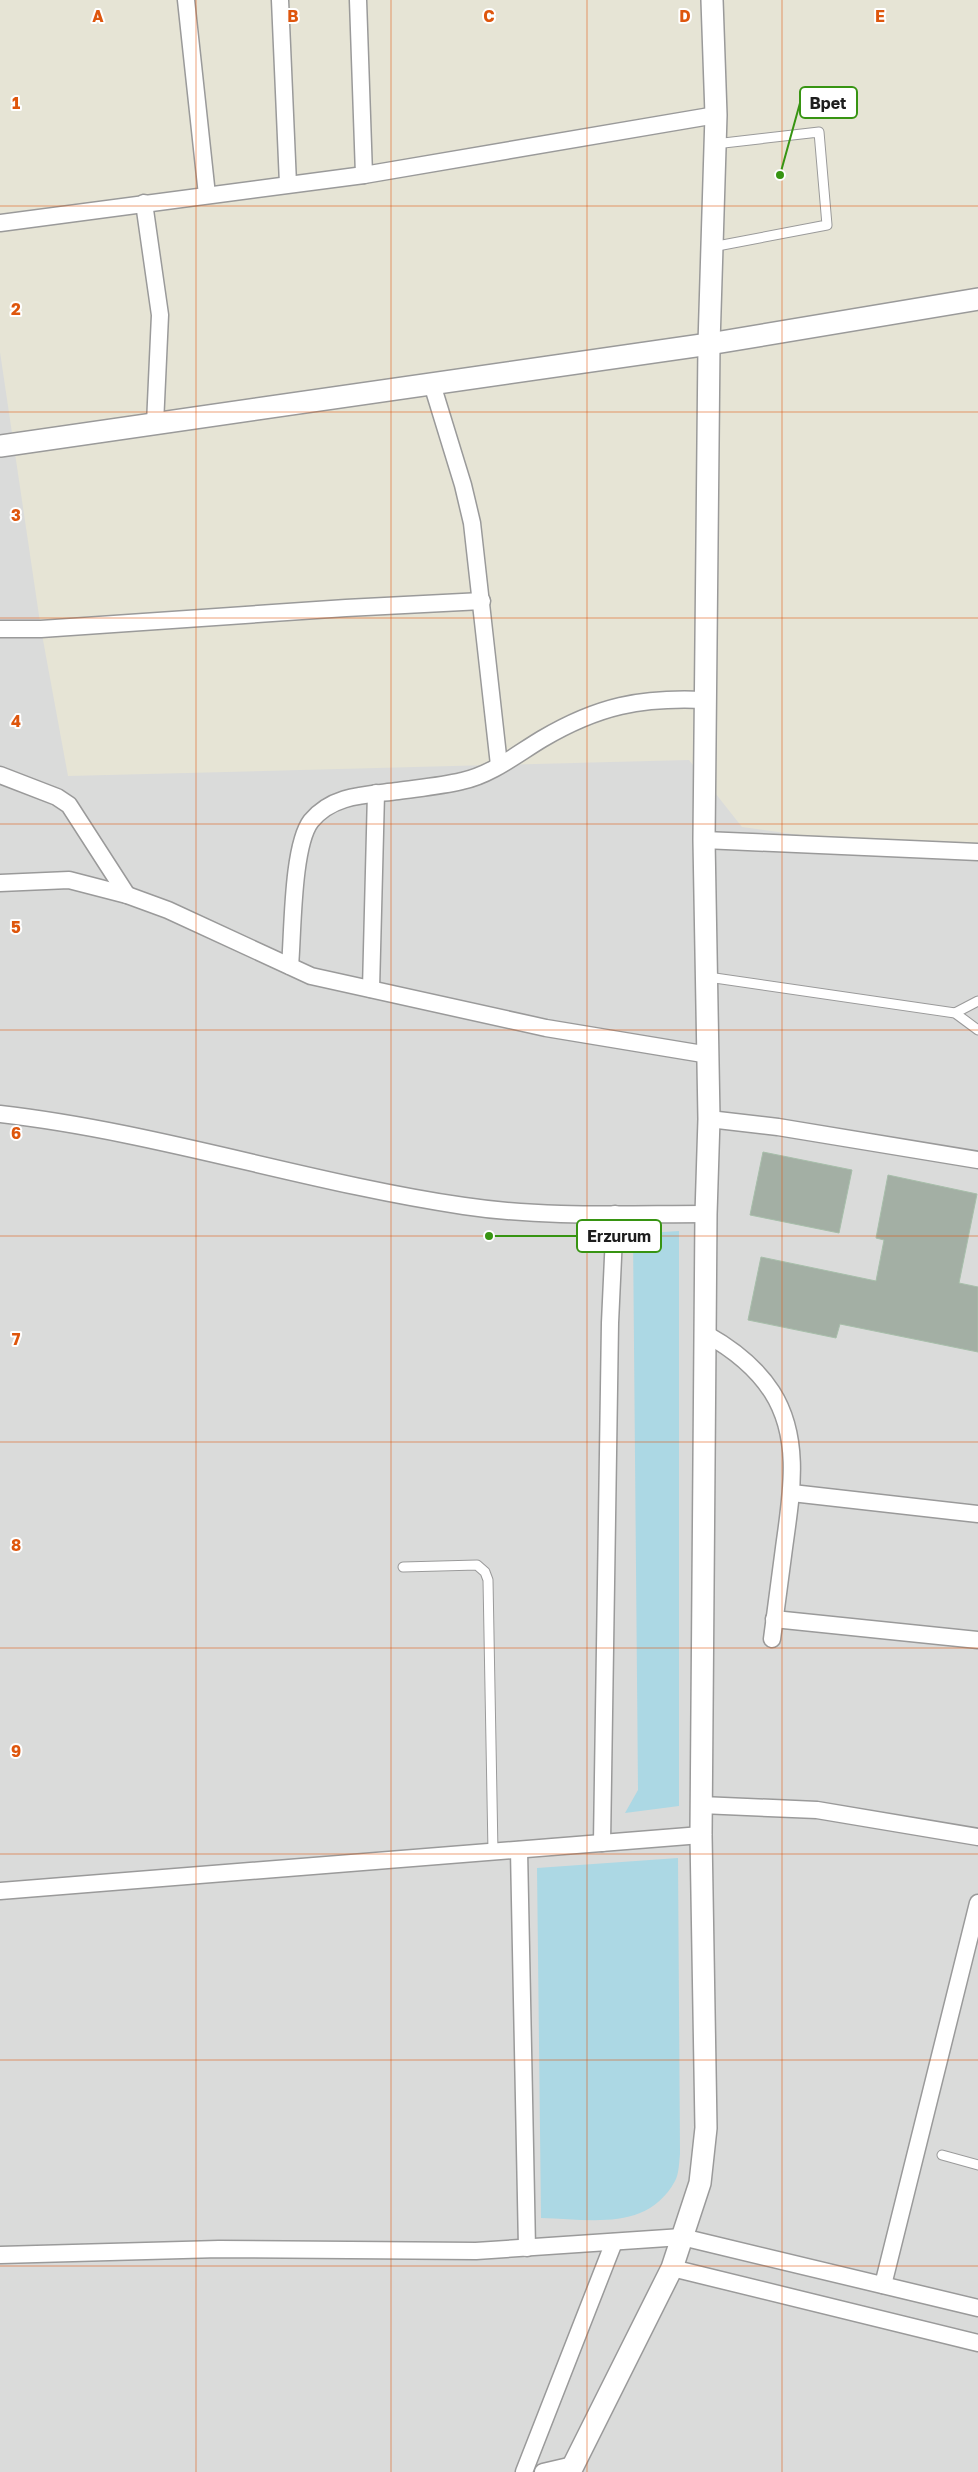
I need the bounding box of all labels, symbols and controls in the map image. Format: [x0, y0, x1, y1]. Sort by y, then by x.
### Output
text: A [92, 6, 104, 26]
text: B [287, 6, 299, 26]
text: C [483, 6, 495, 26]
text: D [679, 6, 691, 26]
text: E [875, 6, 885, 26]
callout: Bpet [800, 87, 857, 118]
text: 1 [12, 93, 20, 113]
text: Bpet [810, 93, 846, 113]
text: 2 [11, 299, 21, 319]
text: 3 [11, 505, 21, 525]
text: 4 [11, 711, 21, 731]
text: 5 [11, 917, 21, 937]
text: 6 [11, 1123, 21, 1143]
callout: Erzurum [577, 1220, 661, 1252]
text: Erzurum [587, 1226, 651, 1246]
text: 7 [12, 1329, 21, 1349]
text: 8 [11, 1535, 21, 1555]
text: 9 [11, 1741, 21, 1761]

